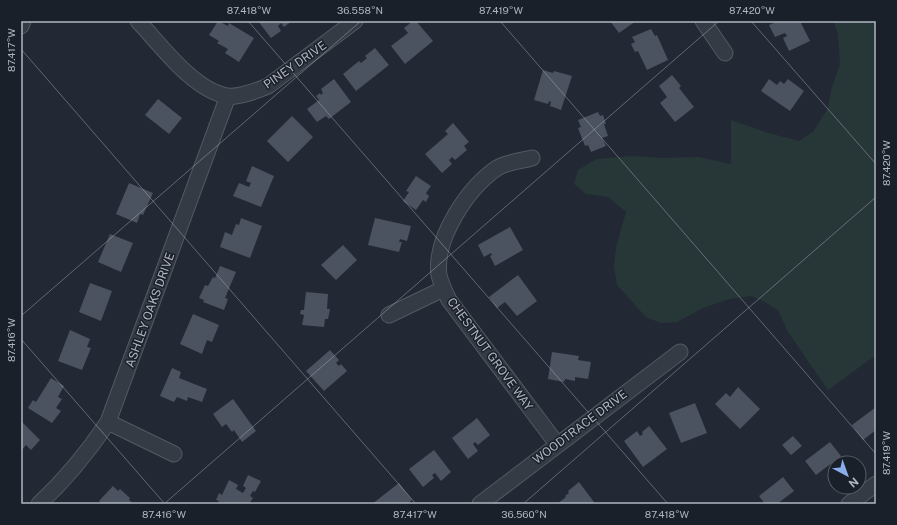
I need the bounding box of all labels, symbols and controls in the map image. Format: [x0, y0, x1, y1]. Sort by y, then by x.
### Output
text: 87.418°W [227, 4, 272, 16]
text: 36.558°N [337, 4, 383, 16]
text: 87.419°W [479, 4, 523, 16]
text: 87.420°W [729, 4, 775, 16]
text: 87.417°W [5, 28, 17, 72]
street label: PINEY DRIVE [261, 38, 329, 92]
text: 87.420°W [880, 140, 892, 186]
street label: ASHLEY OAKS DRIVE [123, 251, 177, 369]
street label: CHESTNUT GROVE WAY [444, 295, 536, 414]
text: 87.416°W [5, 318, 17, 362]
street label: WOODTRACE DRIVE [530, 387, 630, 467]
text: 87.419°W [880, 431, 892, 475]
north arrow [827, 455, 867, 495]
text: N [846, 475, 861, 490]
text: 87.416°W [142, 508, 186, 520]
text: 87.417°W [393, 508, 437, 520]
text: 36.560°N [501, 508, 547, 520]
text: 87.418°W [645, 508, 690, 520]

